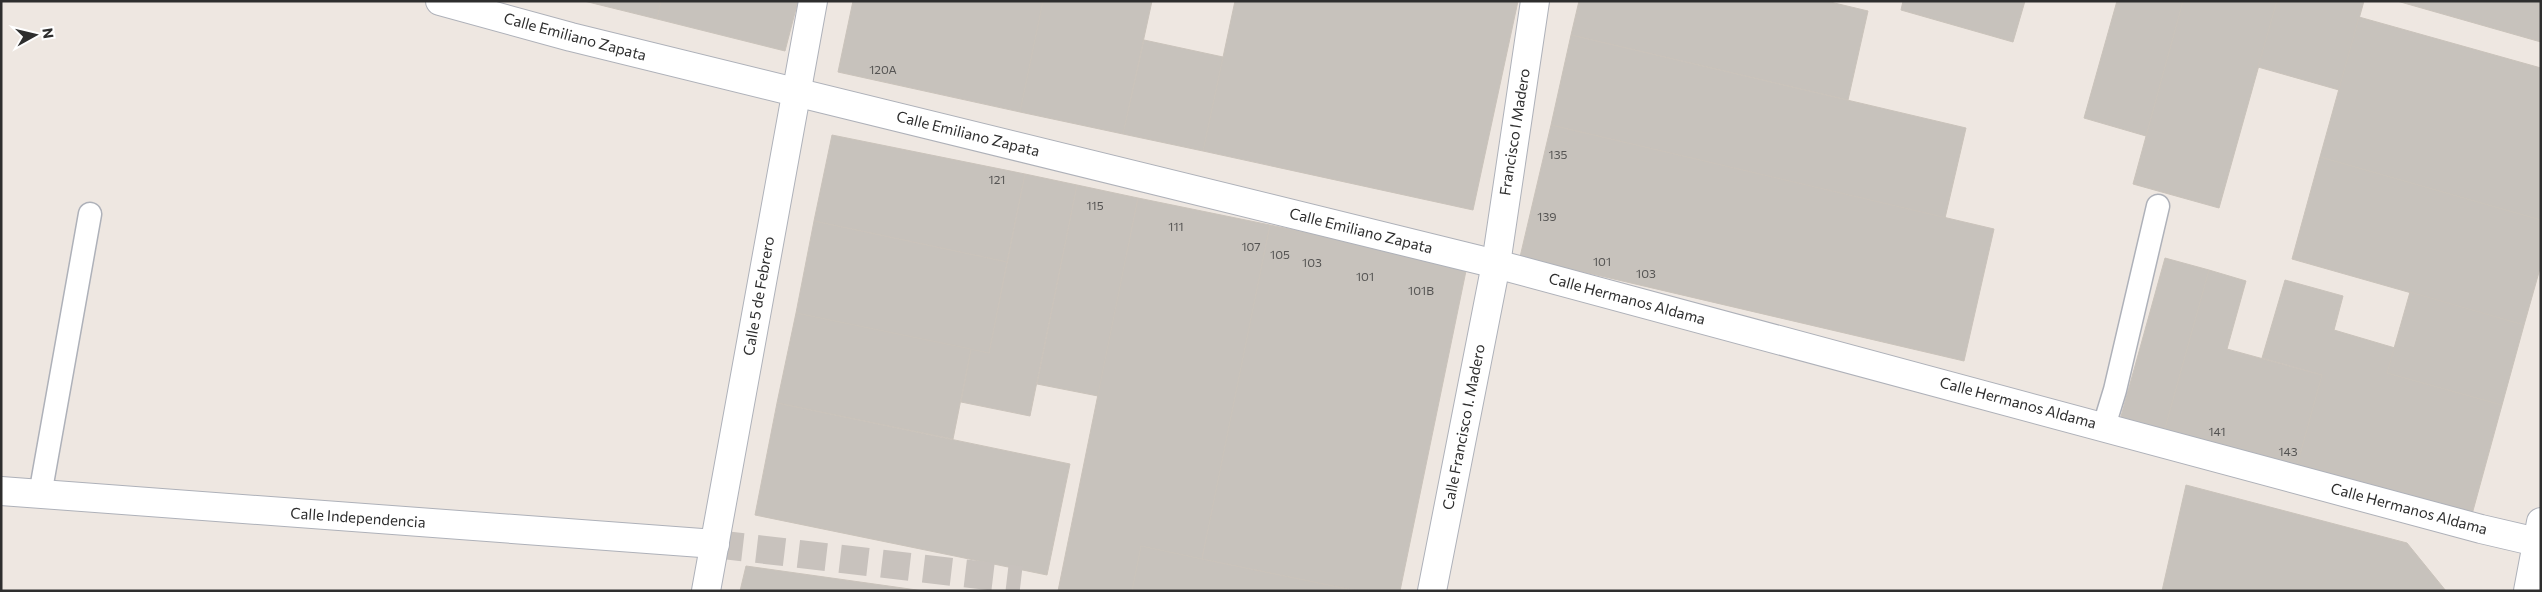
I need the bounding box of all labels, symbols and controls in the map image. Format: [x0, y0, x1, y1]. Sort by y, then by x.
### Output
street label: Calle Emiliano Zapata [502, 8, 649, 64]
north arrow [10, 10, 60, 60]
text: N [39, 27, 58, 40]
house number: 120A [869, 62, 897, 76]
street label: Francisco I Madero [1495, 67, 1533, 197]
street label: Calle Emiliano Zapata [895, 107, 1042, 160]
house number: 135 [1549, 147, 1568, 161]
house number: 121 [989, 172, 1005, 186]
house number: 115 [1086, 198, 1104, 212]
street label: Calle Emiliano Zapata [1288, 204, 1435, 257]
house number: 139 [1537, 209, 1557, 223]
house number: 111 [1168, 219, 1184, 233]
street label: Calle 5 de Febrero [739, 235, 777, 357]
house number: 107 [1241, 239, 1261, 253]
house number: 105 [1270, 247, 1290, 261]
house number: 101 [1593, 254, 1611, 268]
house number: 103 [1302, 255, 1322, 269]
house number: 103 [1636, 266, 1656, 280]
street label: Calle Hermanos Aldama [1547, 268, 1707, 328]
house number: 101 [1356, 269, 1374, 283]
house number: 101B [1408, 283, 1434, 297]
street label: Calle Francisco I. Madero [1438, 342, 1488, 511]
street label: Calle Hermanos Aldama [1938, 372, 2098, 432]
house number: 141 [2208, 424, 2226, 438]
house number: 143 [2278, 444, 2298, 458]
street label: Calle Hermanos Aldama [2329, 478, 2489, 538]
street label: Calle Independencia [290, 503, 426, 531]

